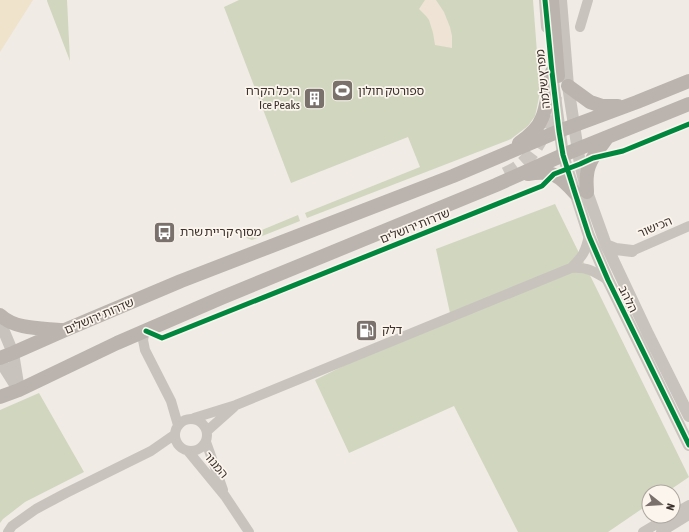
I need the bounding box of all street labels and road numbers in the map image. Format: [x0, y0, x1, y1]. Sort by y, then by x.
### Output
street label: מפרץ שלמה [533, 49, 553, 109]
street label: שדרות ירושלים [378, 206, 452, 246]
street label: הכישור [636, 214, 674, 240]
street label: הלהב [616, 283, 640, 315]
street label: שדרות ירושלים [62, 295, 136, 337]
street label: המנור [201, 449, 231, 481]

